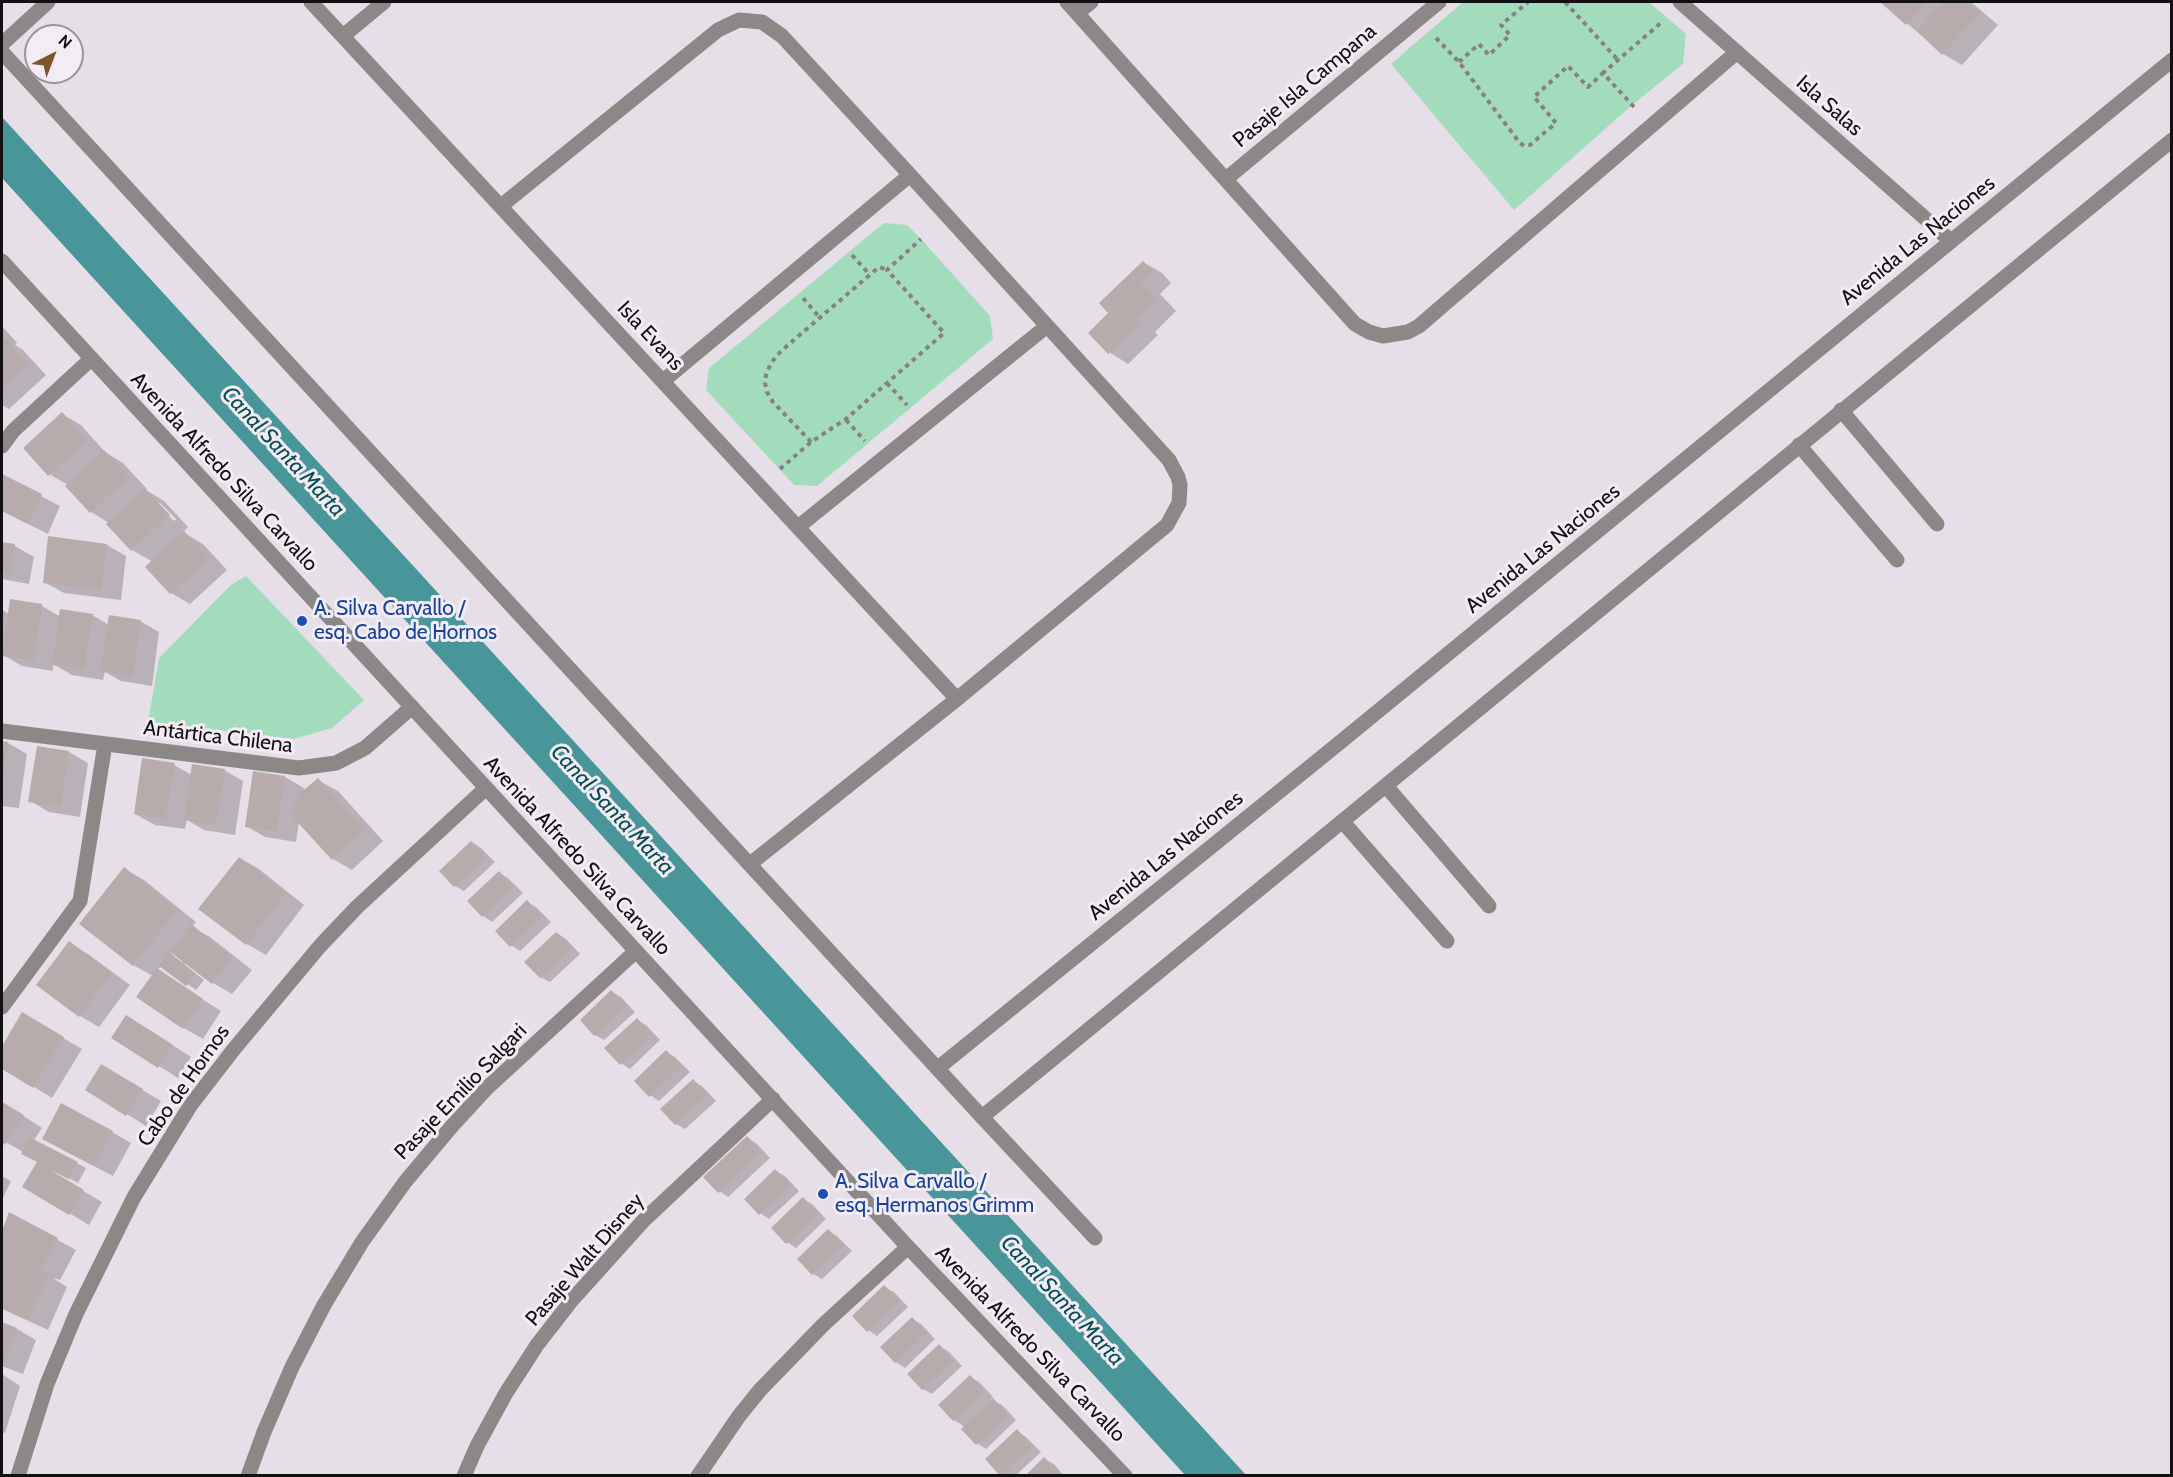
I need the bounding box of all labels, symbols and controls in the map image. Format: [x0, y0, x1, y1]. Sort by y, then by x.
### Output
street label: Pasaje Isla Campana [1228, 19, 1382, 153]
north arrow [24, 24, 84, 84]
text: N [54, 31, 76, 53]
street label: Isla Salas [1791, 70, 1867, 142]
street label: Avenida Las Naciones [1836, 171, 2000, 311]
street label: Isla Evans [612, 296, 688, 376]
street label: Avenida Alfredo Silva Carvallo [125, 367, 323, 577]
water label: Canal Santa Marta [216, 381, 350, 523]
street label: Avenida Las Naciones [1461, 479, 1625, 619]
place label: A. Silva Carvallo / esq. Cabo de Hornos [314, 596, 497, 646]
marker: A. Silva Carvallo / esq. Cabo de Hornos [295, 614, 309, 628]
street label: Antártica Chilena [142, 715, 294, 759]
water label: Canal Santa Marta [545, 739, 679, 881]
street label: Avenida Alfredo Silva Carvallo [478, 751, 676, 961]
street label: Avenida Las Naciones [1084, 786, 1248, 926]
street label: Pasaje Emilio Salgari [390, 1019, 532, 1165]
street label: Cabo de Hornos [133, 1020, 235, 1152]
place label: A. Silva Carvallo / esq. Hermanos Grimm [835, 1169, 1034, 1219]
marker: A. Silva Carvallo / esq. Hermanos Grimm [816, 1187, 830, 1201]
street label: Pasaje Walt Disney [521, 1189, 649, 1331]
water label: Canal Santa Marta [995, 1230, 1129, 1372]
street label: Avenida Alfredo Silva Carvallo [930, 1241, 1130, 1447]

